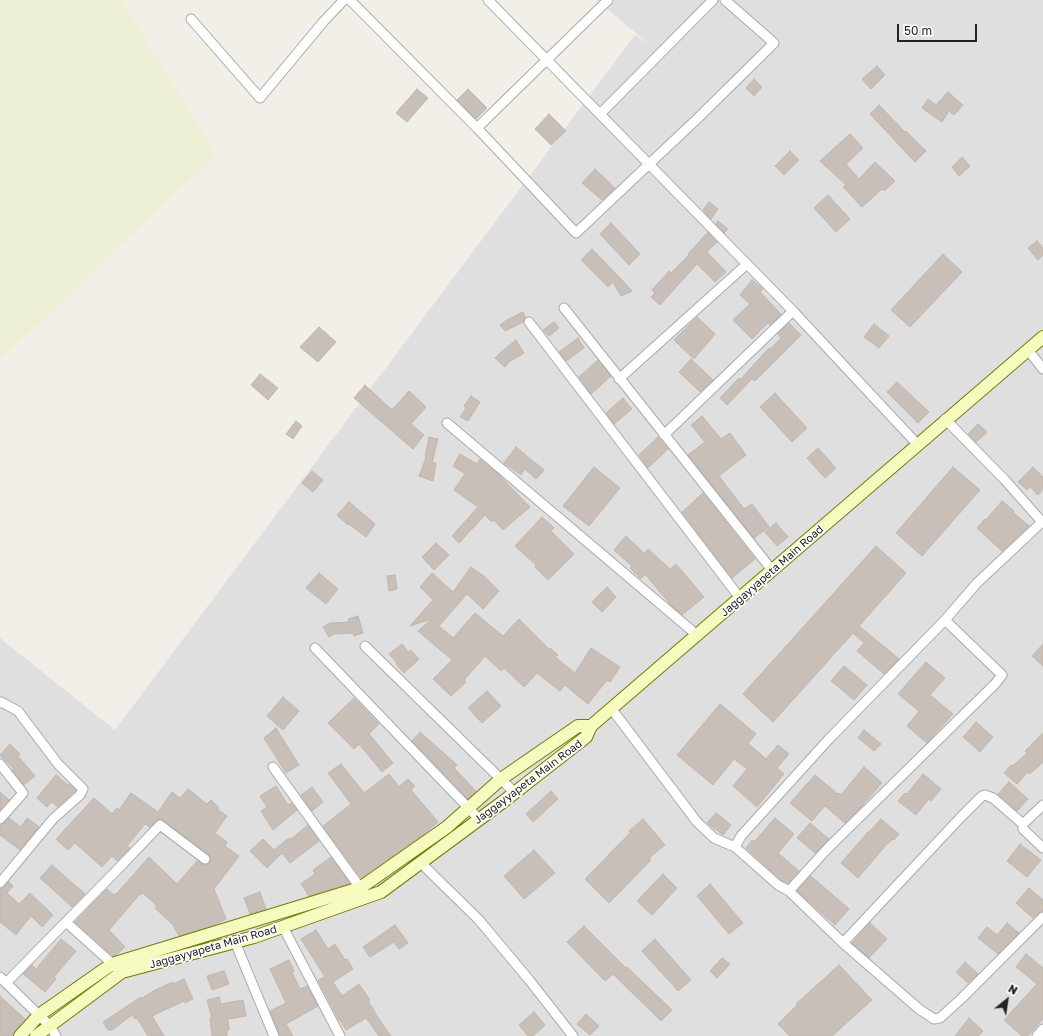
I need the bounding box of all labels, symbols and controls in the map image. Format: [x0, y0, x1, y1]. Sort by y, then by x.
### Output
scale bar [899, 16, 979, 42]
text: 50 m [904, 23, 932, 38]
street label: Jaggayyapeta Main Road [718, 523, 826, 619]
street label: Jaggayyapeta Main Road [471, 737, 585, 827]
street label: Jaggayyapeta Main Road [148, 922, 278, 972]
north arrow [987, 980, 1027, 1020]
text: N [1006, 981, 1020, 997]

